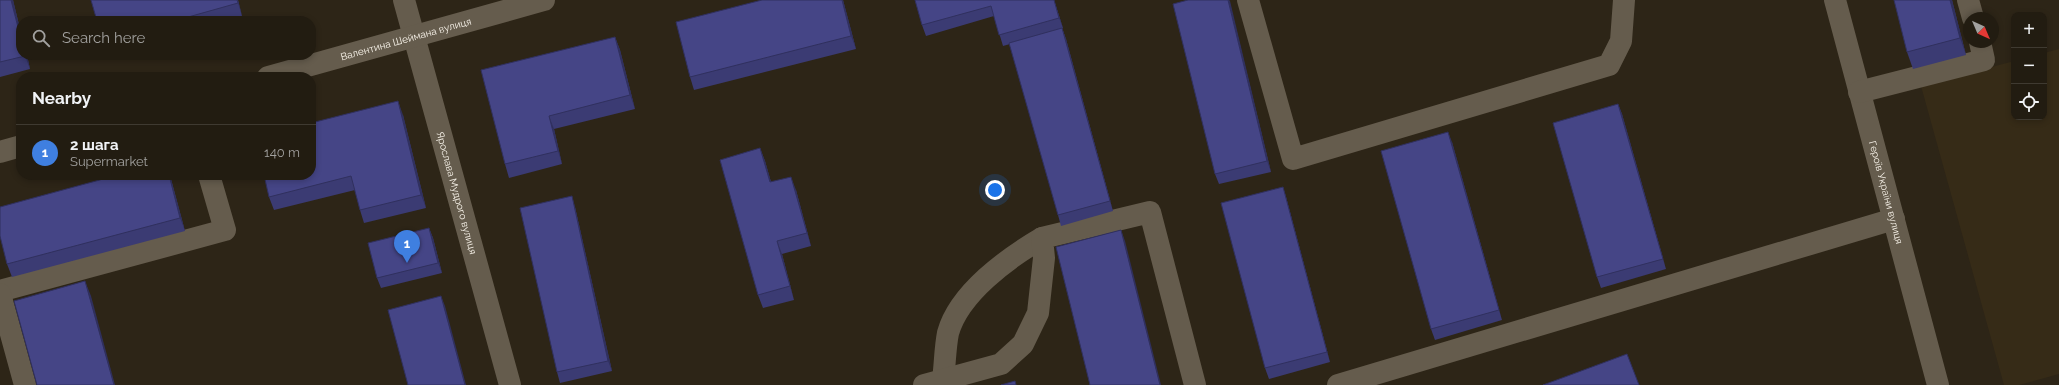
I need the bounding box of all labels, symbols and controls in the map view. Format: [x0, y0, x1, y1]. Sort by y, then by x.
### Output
north arrow [1963, 12, 1999, 48]
map controls [2011, 12, 2047, 120]
button: + [2011, 12, 2047, 48]
street label: Валентина Шеймана вулиця [339, 15, 472, 62]
search box [16, 16, 316, 60]
icon: search [30, 27, 52, 49]
text: Search here [62, 29, 145, 47]
button: − [2011, 48, 2047, 84]
button: locate [2011, 84, 2047, 120]
text: Nearby [32, 88, 91, 108]
street label: Ярослава Мудрого вулиця [435, 130, 479, 255]
text: 2 шага [70, 136, 119, 154]
street label: Героїв України вулиця [1867, 139, 1905, 245]
text: 1 [42, 145, 48, 160]
text: 140 m [264, 145, 300, 160]
text: Supermarket [70, 154, 148, 169]
your location [985, 180, 1005, 200]
pin: 1 [394, 230, 420, 263]

